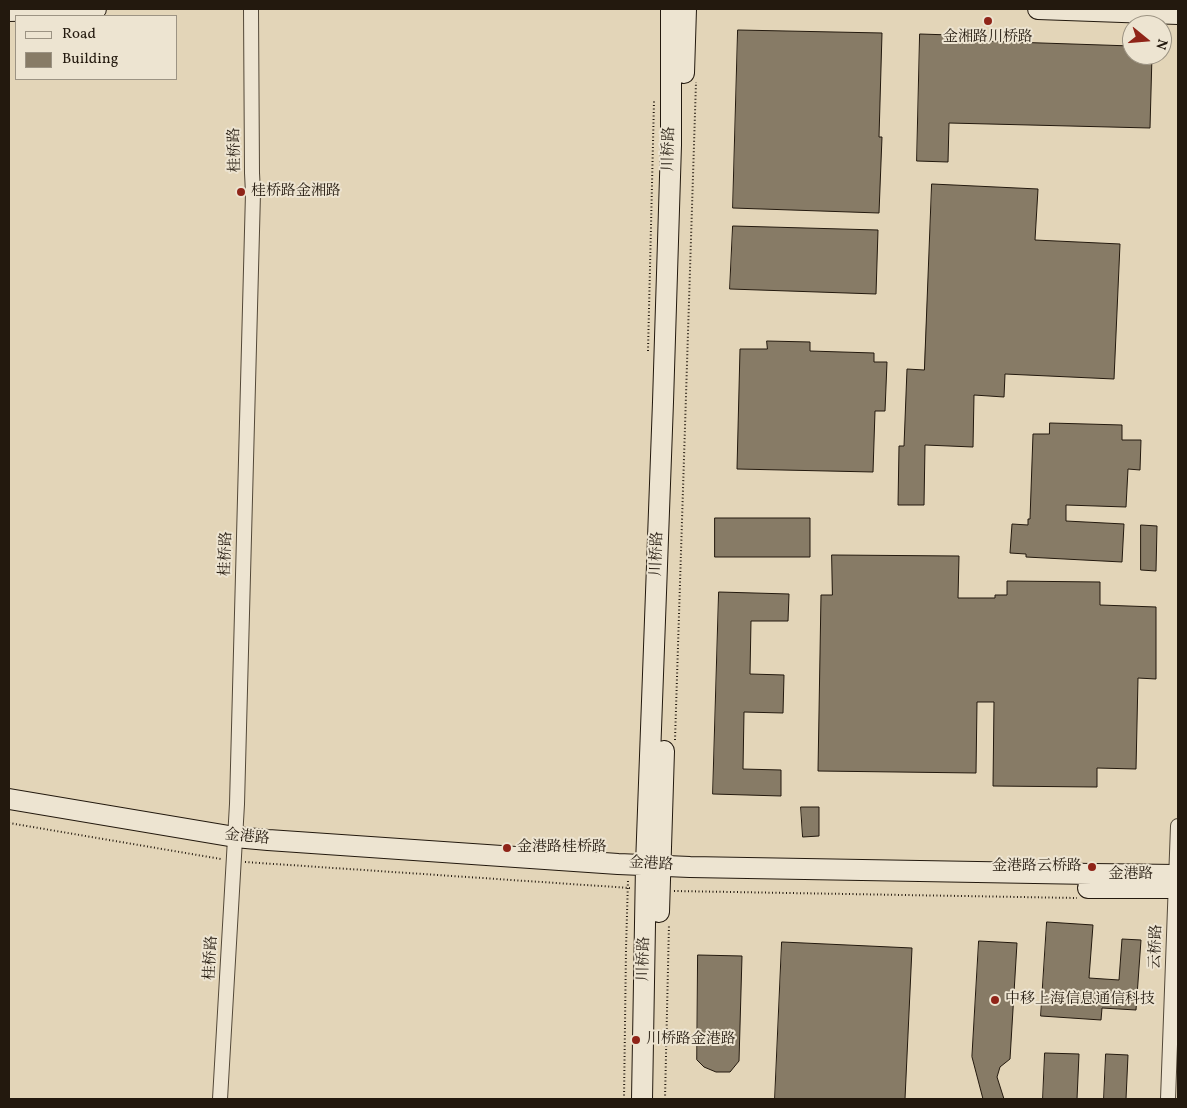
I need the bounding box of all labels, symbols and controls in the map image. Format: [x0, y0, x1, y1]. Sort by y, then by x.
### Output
legend [15, 15, 178, 80]
marker: 金湘路川桥路 [982, 15, 994, 27]
north arrow [1122, 15, 1172, 65]
text: Road [62, 24, 96, 45]
place label: 金湘路川桥路 [943, 29, 1033, 47]
text: N [1150, 37, 1171, 52]
text: Building [62, 49, 118, 70]
street label: 川桥路 [661, 126, 679, 172]
street label: 桂桥路 [227, 127, 245, 173]
place label: 桂桥路金湘路 [251, 183, 341, 201]
marker: 桂桥路金湘路 [235, 186, 247, 198]
street label: 桂桥路 [217, 531, 237, 577]
street label: 川桥路 [648, 531, 668, 577]
street label: 金港路 [224, 827, 270, 849]
place label: 金港路桂桥路 [517, 839, 607, 857]
marker: 金港路桂桥路 [501, 842, 513, 854]
street label: 金港路 [628, 855, 674, 875]
place label: 金港路云桥路 [992, 858, 1082, 876]
marker: 金港路云桥路 [1086, 861, 1098, 873]
street label: 金港路 [1109, 866, 1153, 884]
street label: 云桥路 [1147, 924, 1167, 970]
street label: 桂桥路 [202, 935, 222, 981]
street label: 川桥路 [636, 936, 654, 982]
place label: 中移上海信息通信科技 [1005, 991, 1155, 1009]
marker: 中移上海信息通信科技 [989, 994, 1001, 1006]
place label: 川桥路金港路 [646, 1031, 736, 1049]
marker: 川桥路金港路 [630, 1034, 642, 1046]

